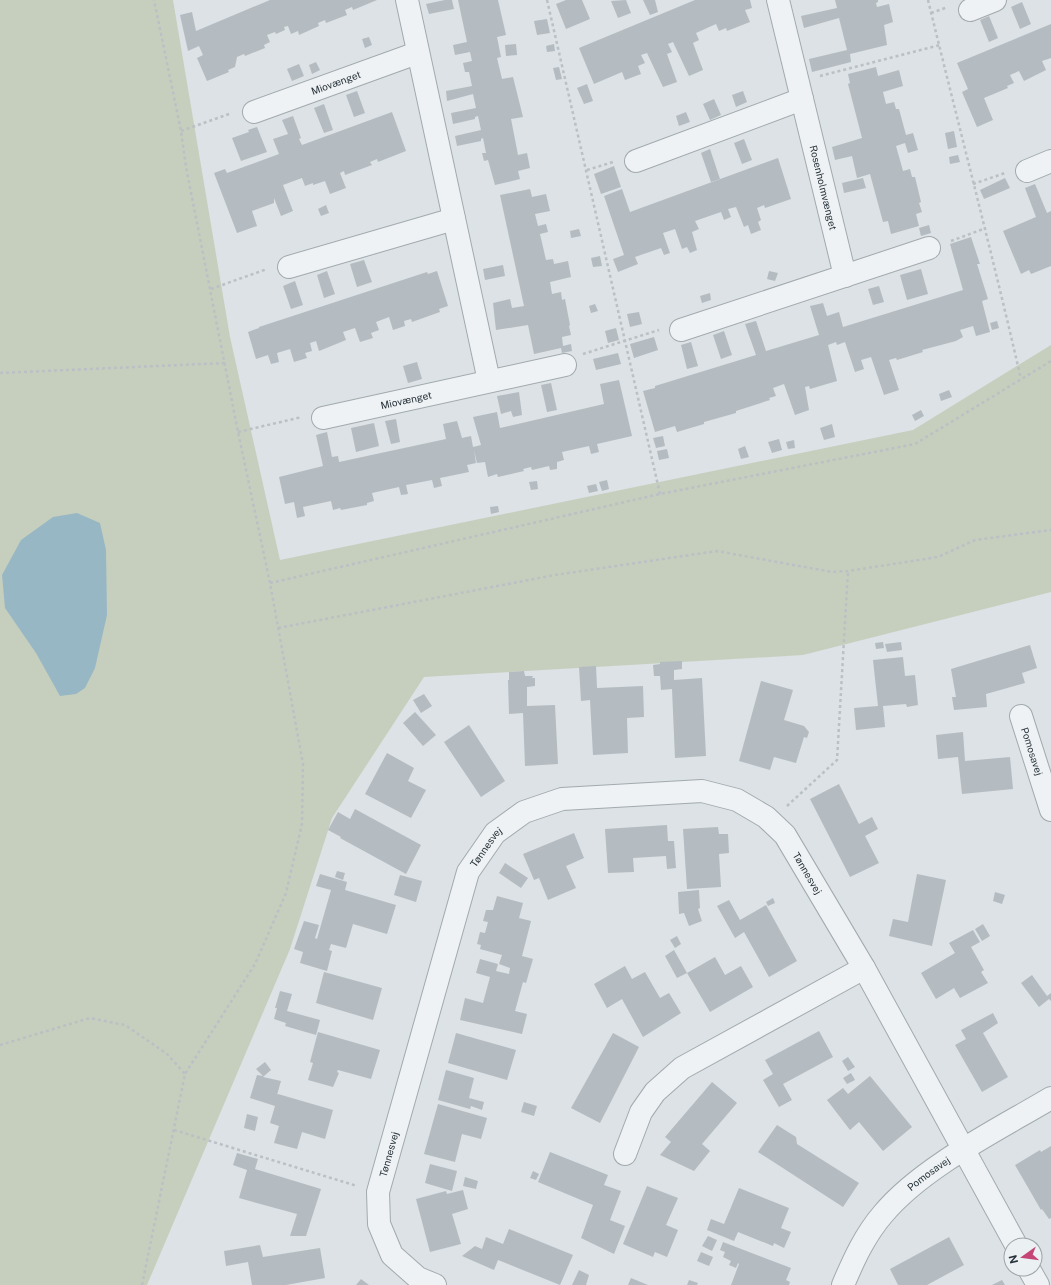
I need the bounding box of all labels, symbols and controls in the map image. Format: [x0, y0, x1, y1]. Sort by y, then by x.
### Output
street label: Miovænget [309, 68, 362, 97]
street label: Rosenholmvænget [807, 144, 840, 231]
street label: Miovænget [379, 388, 433, 411]
street label: Pomosavej [1019, 726, 1046, 777]
street label: Tønnesvej [467, 824, 504, 869]
street label: Tønnesvej [791, 850, 825, 896]
street label: Tønnesvej [377, 1130, 401, 1178]
street label: Pomosavej [905, 1154, 952, 1193]
north arrow [1003, 1237, 1043, 1277]
text: N [1006, 1254, 1020, 1265]

